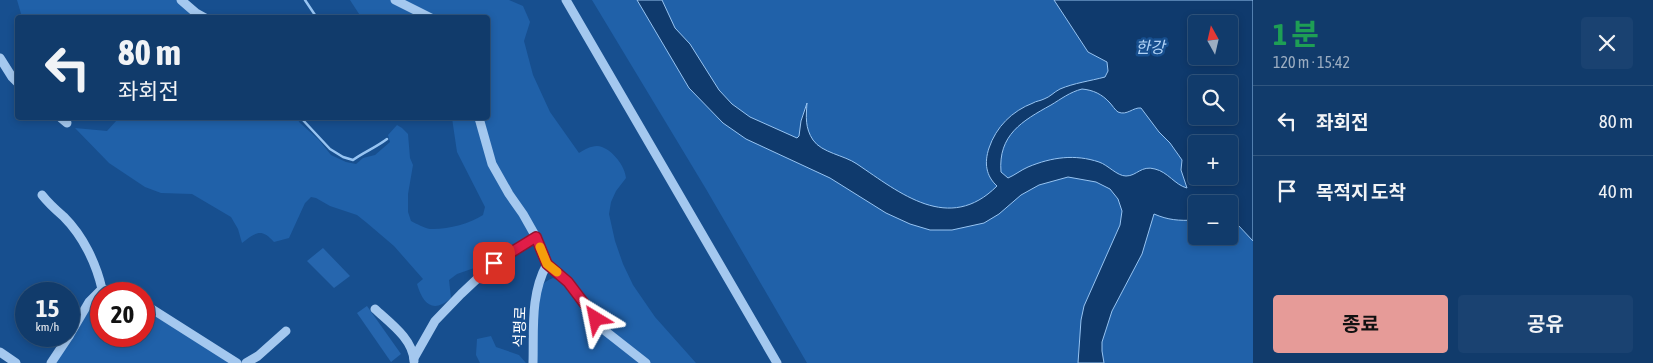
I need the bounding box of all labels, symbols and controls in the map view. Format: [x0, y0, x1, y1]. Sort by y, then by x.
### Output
north arrow [1188, 15, 1238, 65]
map controls [1188, 15, 1238, 245]
text: 1 분 [1273, 17, 1319, 51]
button: close [1581, 17, 1633, 69]
text: 80 m [118, 32, 181, 72]
icon: left [35, 35, 100, 100]
water label: 한강 [1135, 38, 1167, 56]
text: 120 m · 15:42 [1273, 53, 1350, 71]
button: search [1188, 75, 1238, 125]
text: 좌회전 [118, 78, 179, 104]
icon: left [1273, 107, 1301, 135]
text: 80 m [1599, 110, 1633, 132]
text: 좌회전 [1316, 111, 1368, 133]
button: + [1188, 135, 1238, 185]
icon: arrive [1273, 177, 1301, 205]
text: 40 m [1599, 180, 1633, 202]
text: 목적지 도착 [1316, 181, 1406, 203]
button: − [1188, 195, 1238, 245]
pin [473, 242, 515, 284]
icon: arrive [480, 249, 508, 277]
speed limit sign: 20 [90, 282, 155, 347]
position arrow [569, 292, 621, 344]
text: 15 [36, 294, 59, 322]
button: 종료 [1273, 295, 1448, 353]
button: 공유 [1458, 295, 1633, 353]
street label: 석평로 [510, 306, 529, 348]
text: km/h [36, 320, 59, 334]

